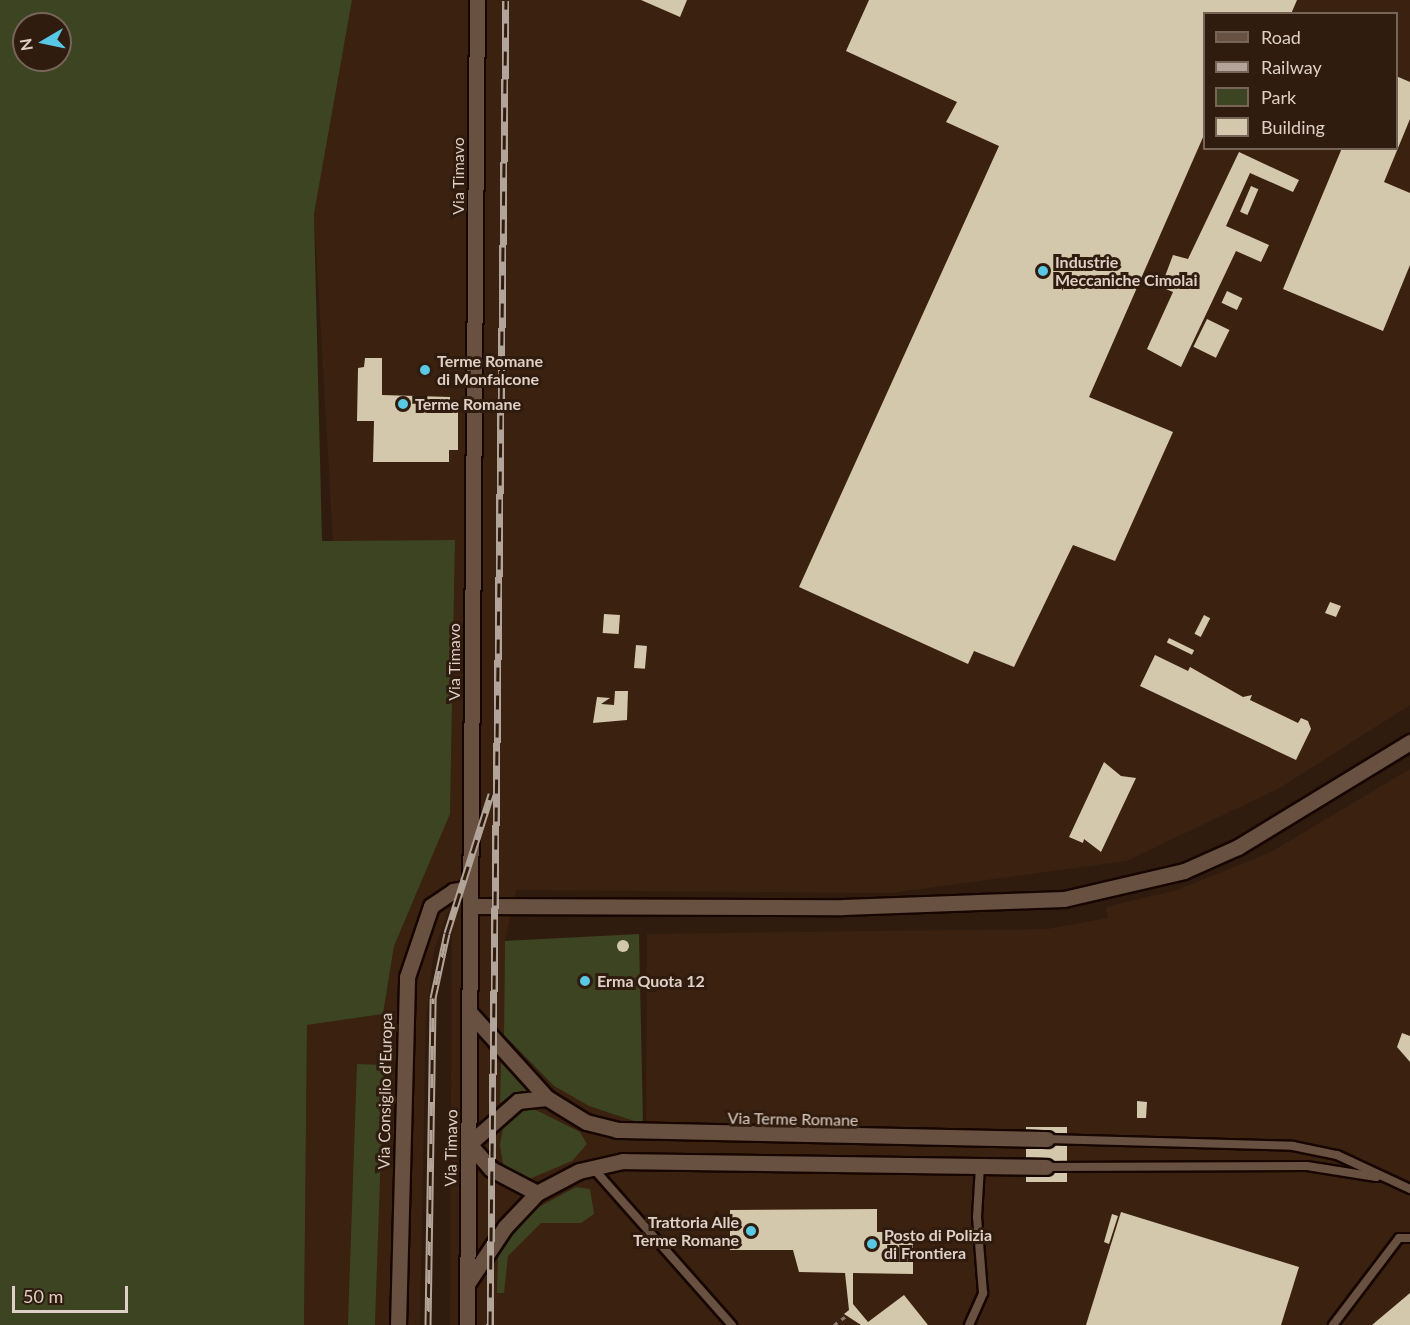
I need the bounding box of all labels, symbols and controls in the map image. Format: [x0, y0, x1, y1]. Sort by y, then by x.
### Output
north arrow [12, 12, 72, 72]
legend [1203, 12, 1398, 150]
text: Road [1261, 26, 1301, 48]
text: N [15, 37, 36, 52]
text: Railway [1261, 56, 1322, 78]
text: Park [1261, 86, 1296, 108]
text: Building [1261, 116, 1325, 138]
street label: Via Timavo [448, 137, 468, 215]
place label: Industrie Meccaniche Cimolai [1055, 252, 1197, 290]
marker: Industrie Meccaniche Cimolai [1036, 264, 1050, 278]
place label: Terme Romane di Monfalcone [437, 351, 543, 389]
marker: Terme Romane di Monfalcone [418, 363, 432, 377]
place label: Terme Romane [415, 394, 521, 414]
marker: Terme Romane [396, 397, 410, 411]
street label: Via Timavo [444, 623, 464, 701]
place label: Erma Quota 12 [597, 971, 705, 991]
marker: Erma Quota 12 [578, 974, 592, 988]
street label: Via Consiglio d'Europa [374, 1013, 396, 1169]
street label: Via Terme Romane [727, 1108, 859, 1130]
street label: Via Timavo [441, 1109, 461, 1187]
place label: Trattoria Alle Terme Romane [633, 1212, 739, 1250]
marker: Trattoria Alle Terme Romane [744, 1224, 758, 1238]
place label: Posto di Polizia di Frontiera [884, 1225, 992, 1263]
marker: Posto di Polizia di Frontiera [865, 1237, 879, 1251]
scale bar [15, 1274, 130, 1312]
text: 50 m [23, 1285, 63, 1307]

